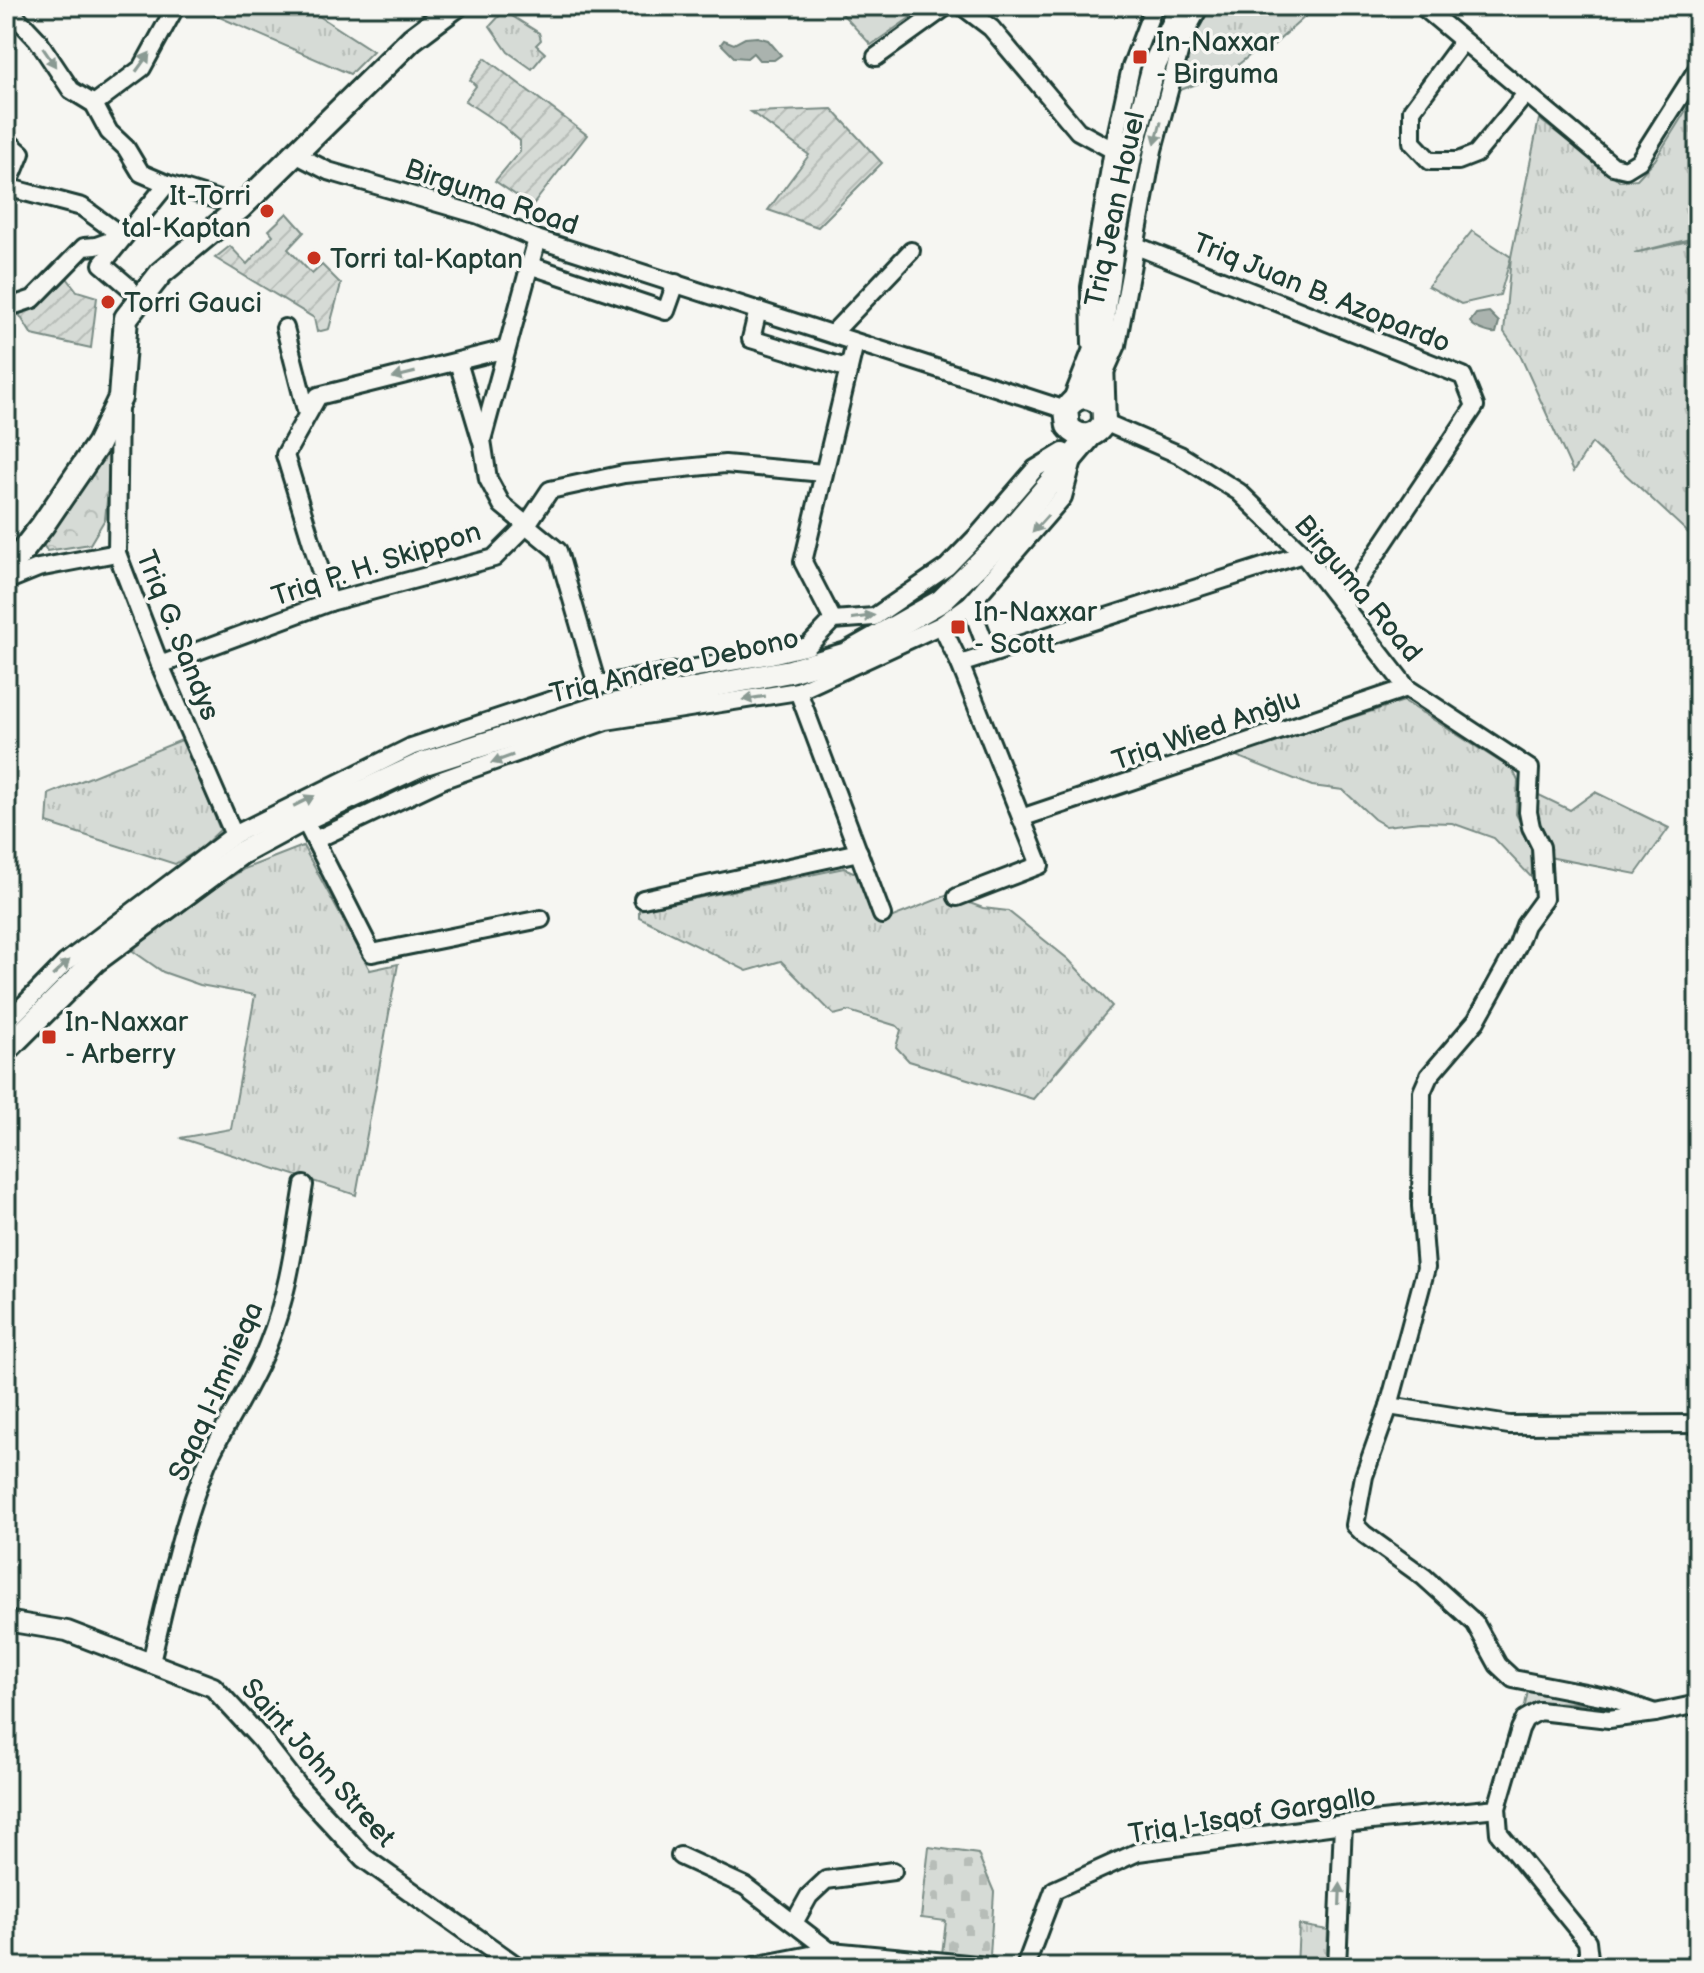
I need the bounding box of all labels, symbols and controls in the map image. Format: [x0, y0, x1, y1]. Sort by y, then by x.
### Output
place label: In-Naxxar - Birguma [1156, 26, 1280, 91]
one-way arrow [41, 46, 56, 68]
marker: In-Naxxar - Birguma [1131, 48, 1149, 66]
one-way arrow [135, 51, 151, 73]
street label: Triq Jean Houel [1079, 109, 1152, 310]
one-way arrow [1151, 121, 1164, 145]
street label: Birguma Road [400, 152, 583, 243]
place label: It-Torri tal-Kaptan [122, 180, 251, 245]
marker: It-Torri tal-Kaptan [258, 202, 276, 220]
street label: Triq Juan B. Azopardo [1188, 227, 1455, 360]
place label: Torri tal-Kaptan [330, 243, 523, 276]
marker: Torri tal-Kaptan [305, 249, 323, 267]
place label: Torri Gauci [124, 287, 262, 320]
marker: Torri Gauci [99, 293, 117, 311]
one-way arrow [391, 369, 416, 382]
street label: Birguma Road [1287, 509, 1429, 669]
one-way arrow [1031, 514, 1049, 533]
street label: Triq P. H. Skippon [268, 515, 485, 614]
street label: Triq G. Sandys [129, 546, 227, 725]
place label: In-Naxxar - Scott [974, 596, 1098, 661]
one-way arrow [850, 610, 875, 623]
marker: In-Naxxar - Scott [949, 618, 967, 636]
street label: Triq Andrea Debono [547, 622, 802, 711]
street label: Triq Wied Anġlu [1108, 683, 1305, 778]
one-way arrow [741, 692, 766, 705]
one-way arrow [490, 753, 514, 765]
one-way arrow [293, 794, 316, 807]
one-way arrow [51, 959, 70, 977]
place label: In-Naxxar - Arberry [65, 1006, 189, 1071]
marker: In-Naxxar - Arberry [40, 1028, 58, 1046]
street label: Sqaq l-Imnieqa [162, 1297, 271, 1486]
street label: Saint John Street [234, 1672, 402, 1854]
street label: Triq l-Isqof Gargallo [1126, 1780, 1378, 1851]
one-way arrow [1334, 1882, 1347, 1907]

